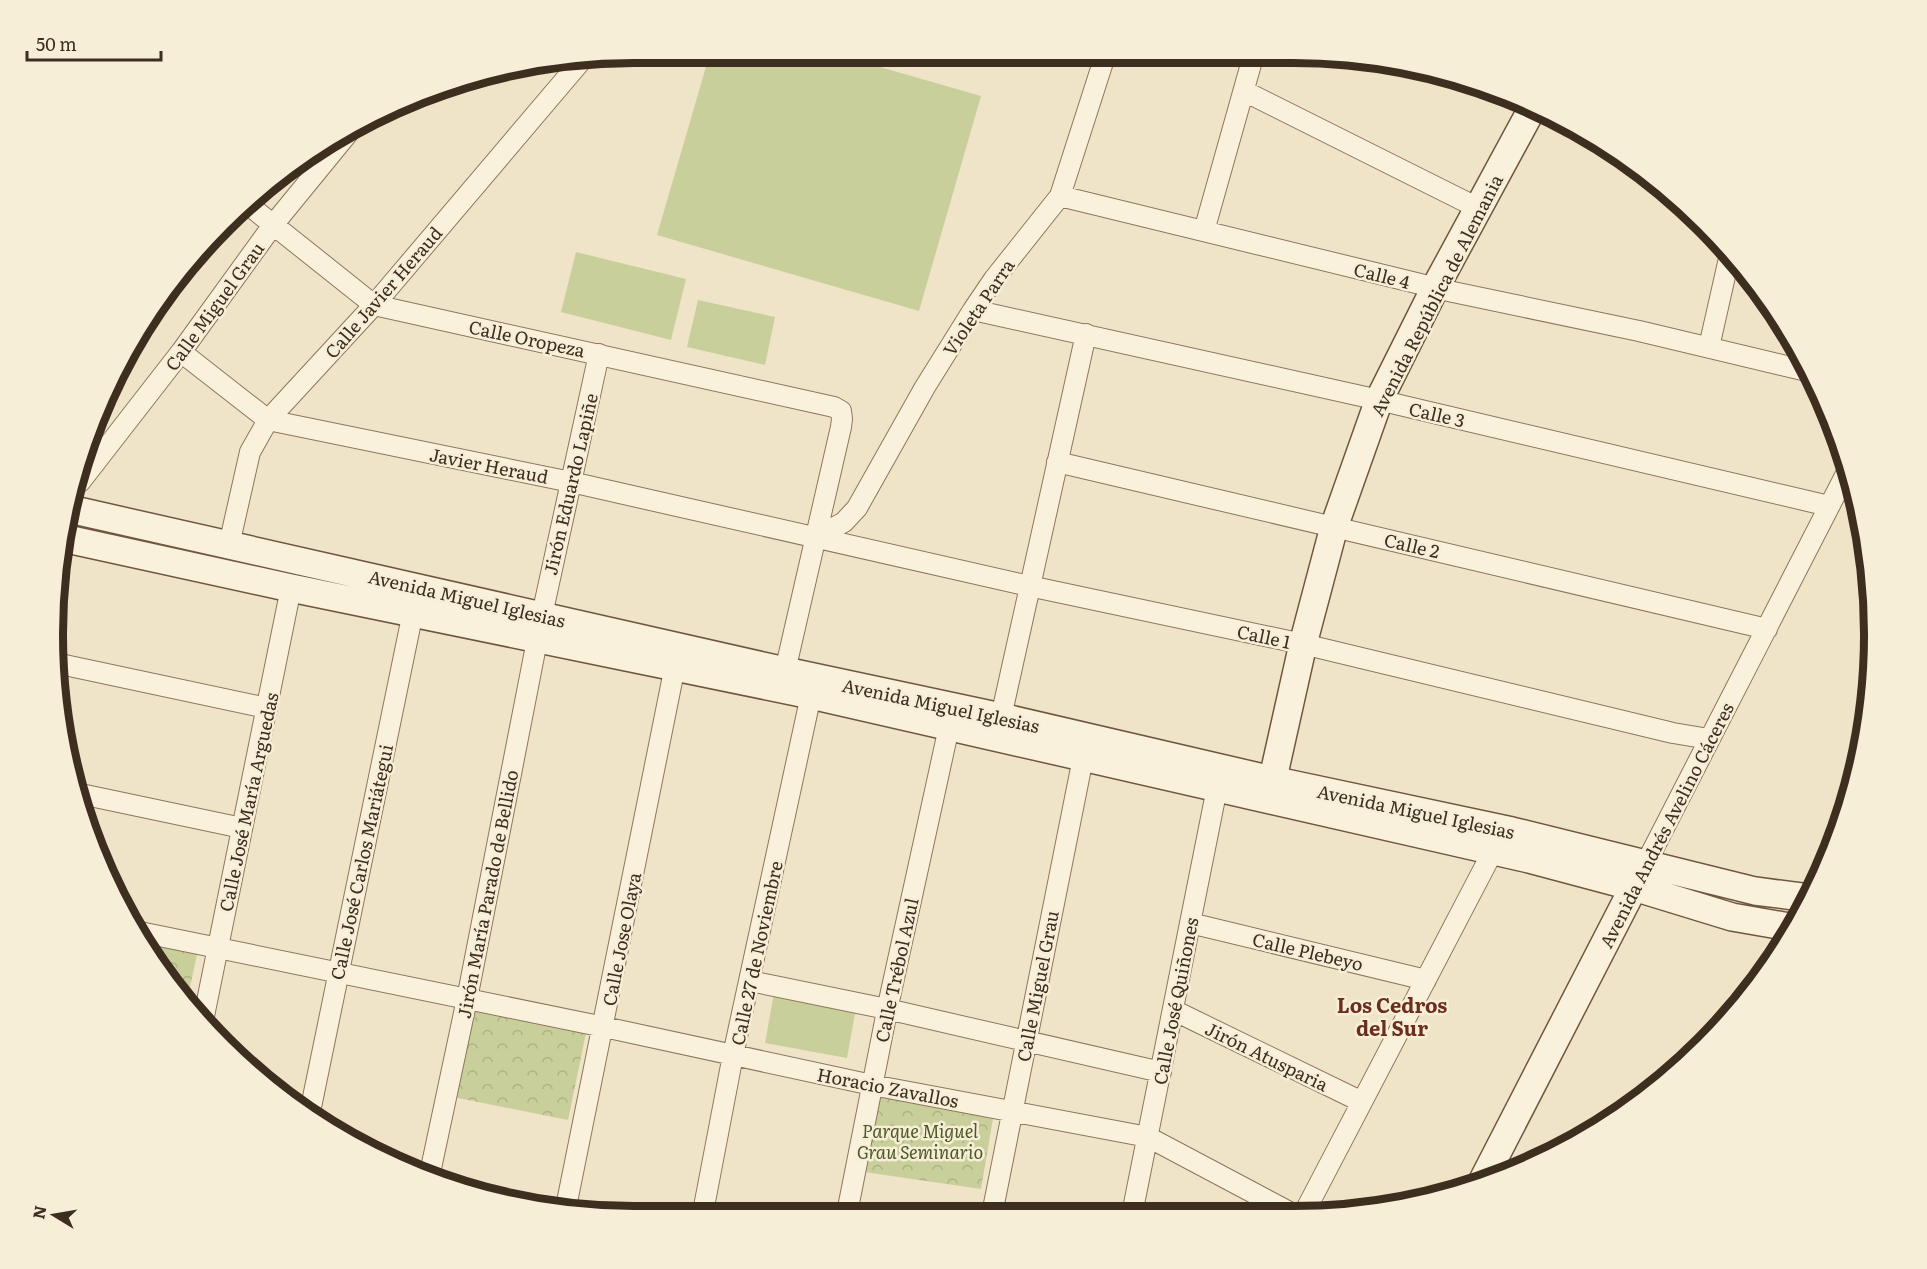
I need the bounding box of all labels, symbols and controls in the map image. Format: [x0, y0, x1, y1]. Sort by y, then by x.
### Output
scale bar [27, 24, 160, 62]
text: 50 m [36, 30, 77, 57]
street label: Avenida República de Alemania [1363, 169, 1509, 421]
street label: Calle Javier Heraud [318, 220, 448, 364]
street label: Calle Miguel Grau [158, 236, 270, 376]
street label: Violeta Parra [936, 253, 1021, 361]
street label: Calle 4 [1351, 255, 1413, 295]
street label: Calle Oropeza [466, 313, 588, 364]
street label: Jirón Eduardo Lapiñe [536, 390, 604, 578]
street label: Calle 3 [1406, 394, 1468, 434]
street label: Javier Heraud [427, 440, 551, 490]
street label: Calle 2 [1382, 526, 1442, 564]
street label: Avenida Miguel Iglesias [366, 562, 568, 634]
street label: Calle 1 [1235, 617, 1293, 655]
street label: Avenida Miguel Iglesias [840, 671, 1042, 739]
street label: Calle José María Arguedas [212, 690, 284, 914]
street label: Avenida Andrés Avelino Cáceres [1592, 698, 1740, 952]
street label: Calle José Carlos Mariátegui [323, 742, 399, 982]
street label: Jirón María Parado de Bellido [450, 767, 524, 1021]
street label: Avenida Miguel Iglesias [1315, 777, 1517, 845]
street label: Calle 27 de Noviembre [723, 858, 789, 1048]
street label: Calle Jose Olaya [595, 870, 647, 1008]
street label: Calle Trébol Azul [867, 895, 925, 1045]
street label: Calle Miguel Grau [1009, 908, 1065, 1064]
street label: Calle José Quiñones [1146, 915, 1204, 1087]
street label: Calle Plebeyo [1250, 925, 1366, 977]
district label: Los Cedros del Sur [1337, 989, 1447, 1042]
street label: Jirón Atusparia [1201, 1014, 1333, 1098]
street label: Horacio Zavallos [815, 1060, 961, 1114]
park label: Parque Miguel Grau Seminario [857, 1117, 983, 1165]
north arrow [24, 1185, 84, 1245]
text: N [25, 1203, 51, 1221]

